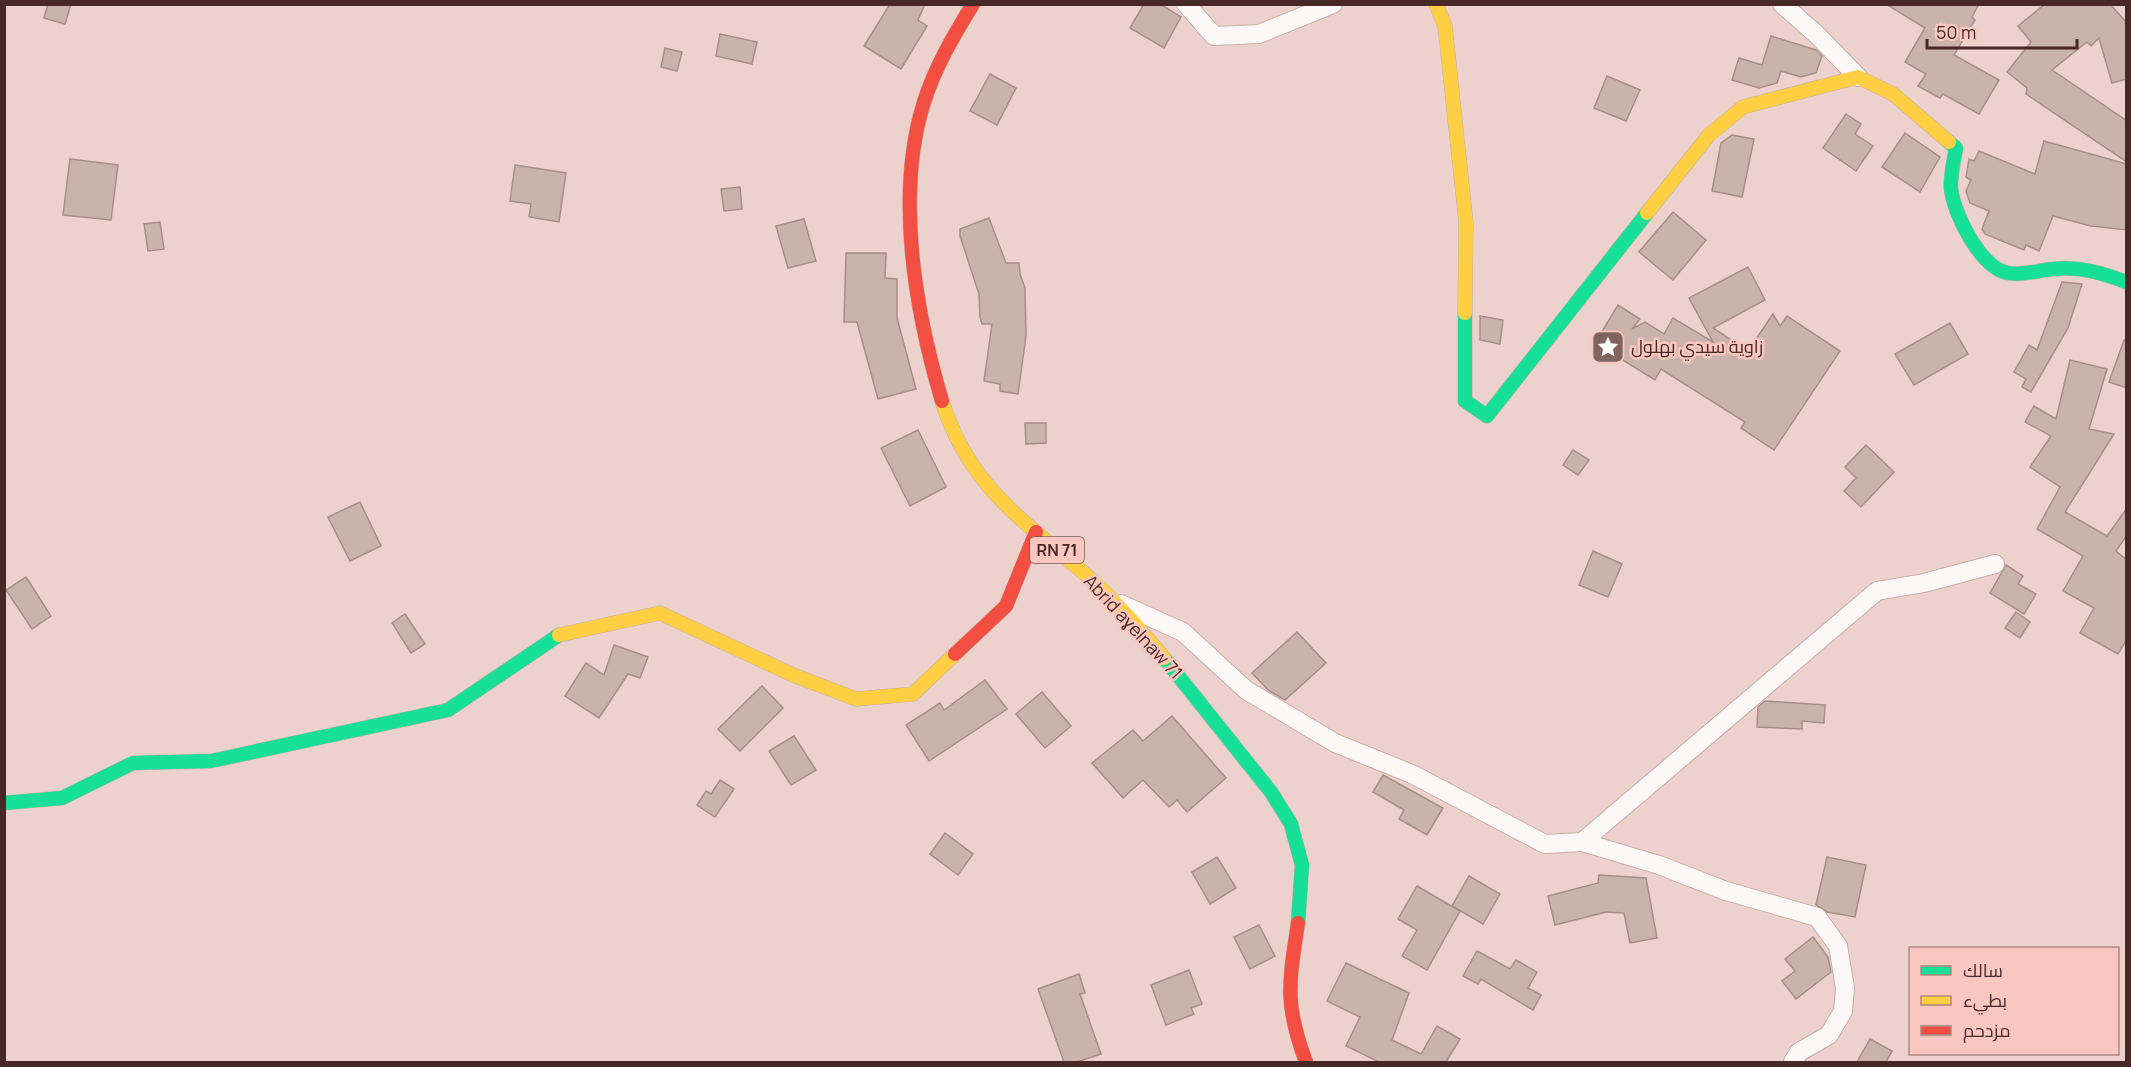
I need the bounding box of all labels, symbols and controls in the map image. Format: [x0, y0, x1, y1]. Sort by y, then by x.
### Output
scale bar [1927, 12, 2077, 50]
text: 50 m [1936, 20, 1976, 44]
place icon: زاوية سيدي بهلول [1590, 329, 1626, 365]
place label: زاوية سيدي بهلول [1631, 334, 1763, 361]
road number: RN 71 [1030, 537, 1084, 563]
street label: Abrid aɣelnaw 71 [1079, 569, 1188, 684]
legend [1909, 947, 2119, 1055]
text: سالك [1963, 958, 2003, 982]
text: بطيء [1963, 988, 2007, 1015]
text: مزدحم [1963, 1018, 2011, 1043]

